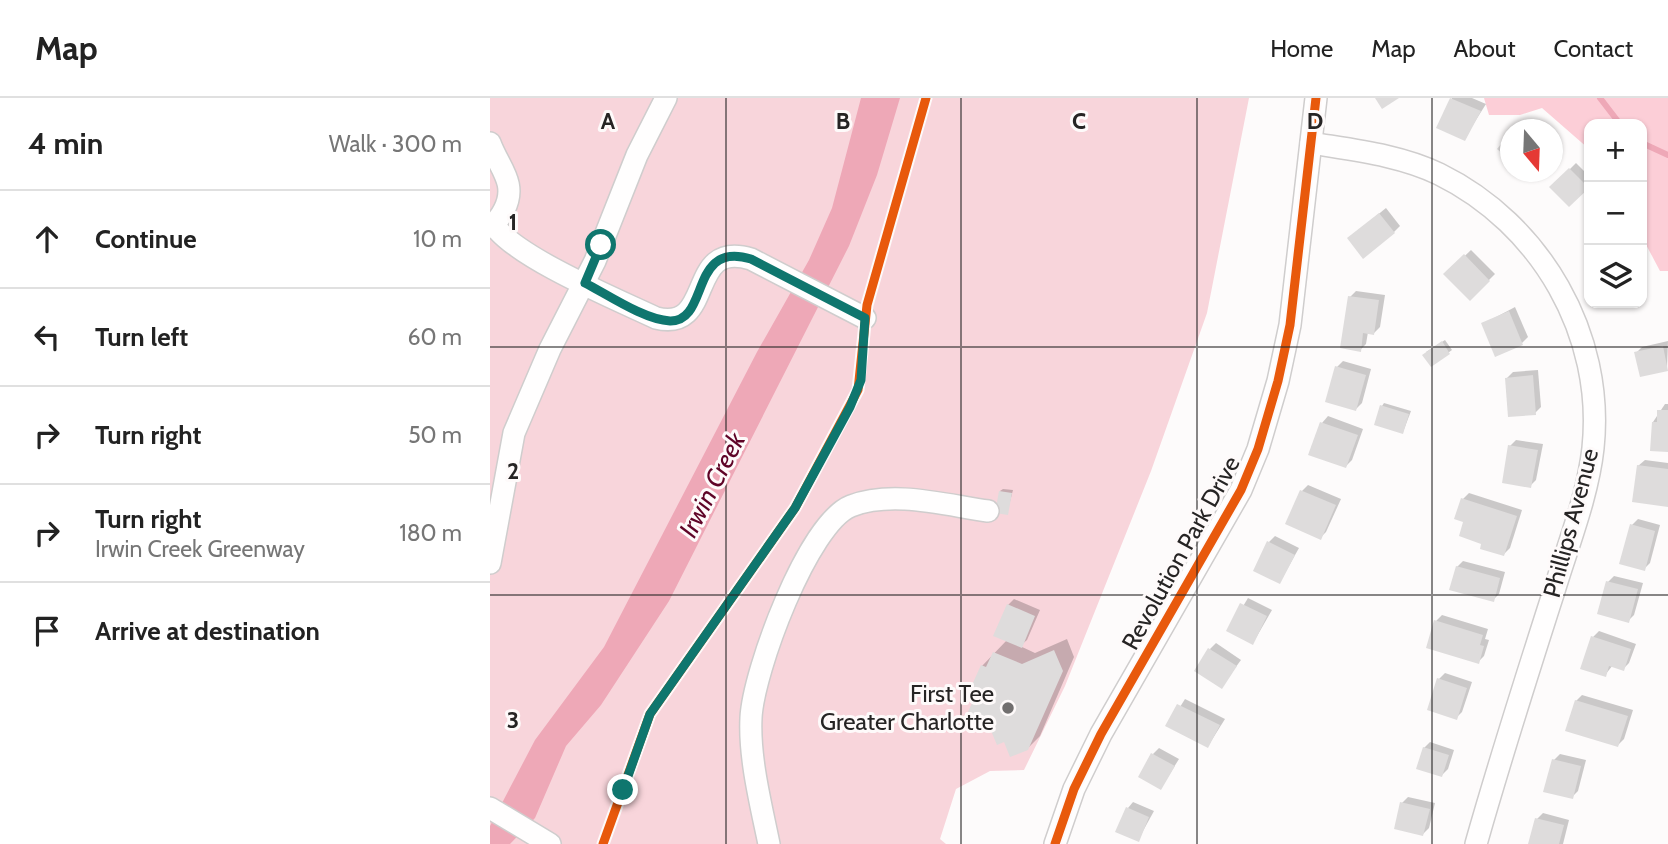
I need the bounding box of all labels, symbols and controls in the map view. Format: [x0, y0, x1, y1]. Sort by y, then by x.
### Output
text: Map [35, 28, 98, 68]
text: Home [1270, 34, 1333, 63]
text: Map [1371, 34, 1416, 63]
text: About [1454, 34, 1516, 63]
text: Contact [1554, 34, 1633, 63]
text: A [601, 107, 616, 135]
text: B [836, 107, 850, 135]
text: C [1072, 107, 1086, 135]
text: D [1307, 107, 1323, 135]
north arrow [1500, 119, 1563, 182]
map controls [1584, 119, 1647, 308]
button: + [1584, 119, 1647, 182]
text: 4 min [28, 125, 103, 162]
text: Walk · 300 m [329, 130, 462, 158]
button: − [1584, 182, 1647, 245]
text: 1 [509, 208, 517, 236]
icon: ahead [28, 220, 66, 258]
text: Continue [95, 223, 197, 255]
text: 10 m [413, 225, 462, 253]
route start [585, 229, 616, 260]
button: layers [1584, 245, 1647, 308]
icon: left [28, 318, 66, 356]
text: Turn left [95, 321, 188, 353]
text: 60 m [408, 323, 462, 351]
icon: right [28, 416, 66, 454]
text: Turn right [95, 419, 201, 451]
text: 50 m [408, 421, 462, 449]
water label: Irwin Creek [672, 427, 752, 543]
street label: Phillips Avenue [1537, 445, 1604, 600]
street label: Revolution Park Drive [1115, 451, 1246, 655]
text: 2 [507, 457, 519, 485]
text: Turn right [95, 503, 201, 535]
icon: right [28, 514, 66, 552]
text: 180 m [399, 519, 462, 547]
text: Irwin Creek Greenway [95, 535, 305, 563]
icon: arrive [28, 612, 66, 650]
text: Arrive at destination [95, 615, 320, 647]
place label: First Tee Greater Charlotte [820, 679, 994, 736]
marker: First Tee Greater Charlotte [1000, 700, 1016, 716]
text: 3 [507, 706, 519, 734]
route end [607, 774, 638, 805]

